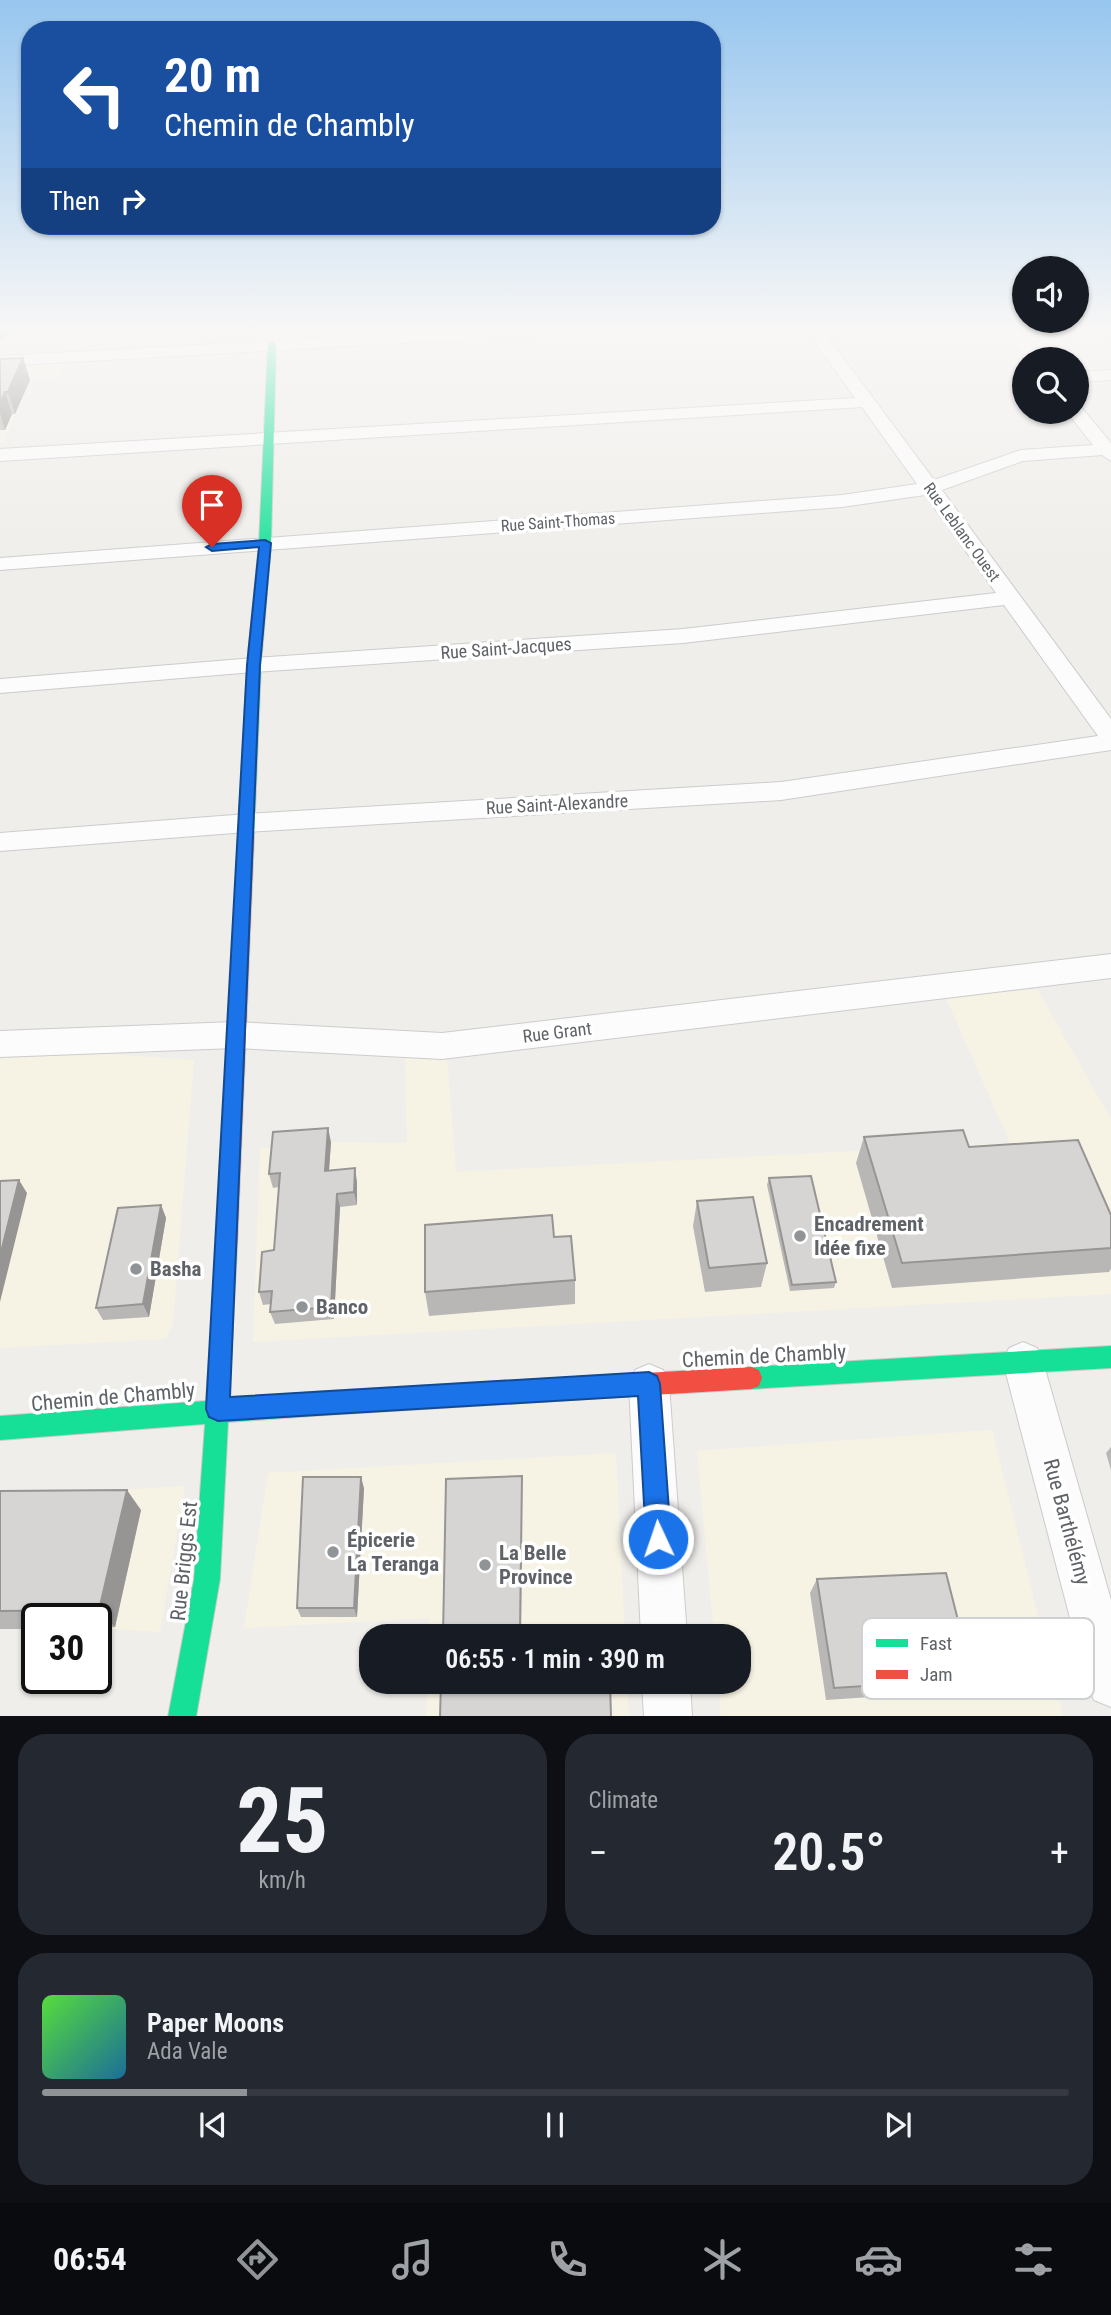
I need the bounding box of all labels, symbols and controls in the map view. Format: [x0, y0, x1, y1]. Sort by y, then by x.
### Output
text: 20 m [164, 47, 261, 104]
icon: left [49, 49, 140, 140]
text: Chemin de Chambly [164, 106, 415, 144]
icon: right [114, 182, 152, 220]
text: Then [49, 186, 100, 216]
map controls [1012, 256, 1089, 424]
button: sound [1012, 256, 1089, 333]
button: search [1012, 347, 1089, 424]
pin [182, 475, 242, 547]
street label: Rue Leblanc Ouest [920, 479, 1004, 585]
icon: arrive [193, 486, 231, 524]
street label: Rue Saint-Thomas [500, 509, 616, 535]
street label: Rue Saint-Jacques [440, 633, 572, 663]
street label: Rue Saint-Alexandre [485, 790, 629, 818]
street label: Rue Grant [521, 1017, 593, 1047]
place label: Encadrement Idée fixe [814, 1212, 924, 1260]
marker: Encadrement Idée fixe [792, 1228, 808, 1244]
place label: Basha [150, 1257, 202, 1281]
marker: Basha [128, 1261, 144, 1277]
place label: Banco [316, 1295, 368, 1319]
marker: Banco [294, 1299, 310, 1315]
street label: Chemin de Chambly [681, 1340, 847, 1372]
street label: Chemin de Chambly [30, 1378, 196, 1416]
street label: Rue Barthélémy [1039, 1456, 1095, 1588]
street label: Rue Briggs Est [166, 1500, 202, 1622]
position arrow [621, 1502, 695, 1576]
place label: Épicerie La Teranga [347, 1528, 439, 1576]
place label: La Belle Province [499, 1541, 573, 1589]
marker: Épicerie La Teranga [325, 1544, 341, 1560]
marker: La Belle Province [477, 1557, 493, 1573]
speed limit sign: 30 [21, 1603, 112, 1694]
legend [862, 1618, 1094, 1699]
text: Fast [920, 1632, 952, 1655]
text: 06:55 · 1 min · 390 m [445, 1644, 665, 1674]
text: Jam [920, 1663, 953, 1686]
text: 25 [236, 1768, 328, 1874]
text: Climate [589, 1787, 658, 1814]
text: 20.5° [772, 1822, 885, 1883]
text: − [589, 1831, 608, 1875]
text: + [1050, 1831, 1069, 1875]
text: km/h [259, 1867, 306, 1894]
text: Paper Moons [147, 2008, 284, 2038]
text: Ada Vale [147, 2038, 227, 2065]
icon: previous [194, 2106, 232, 2144]
icon: pause [536, 2106, 574, 2144]
icon: next [879, 2106, 917, 2144]
icon: directions [233, 2235, 282, 2284]
icon: music [388, 2235, 437, 2284]
icon: phone [543, 2235, 592, 2284]
icon: climate [698, 2235, 747, 2284]
icon: car [854, 2235, 903, 2284]
icon: filters [1009, 2235, 1058, 2284]
text: 06:54 [53, 2240, 127, 2278]

